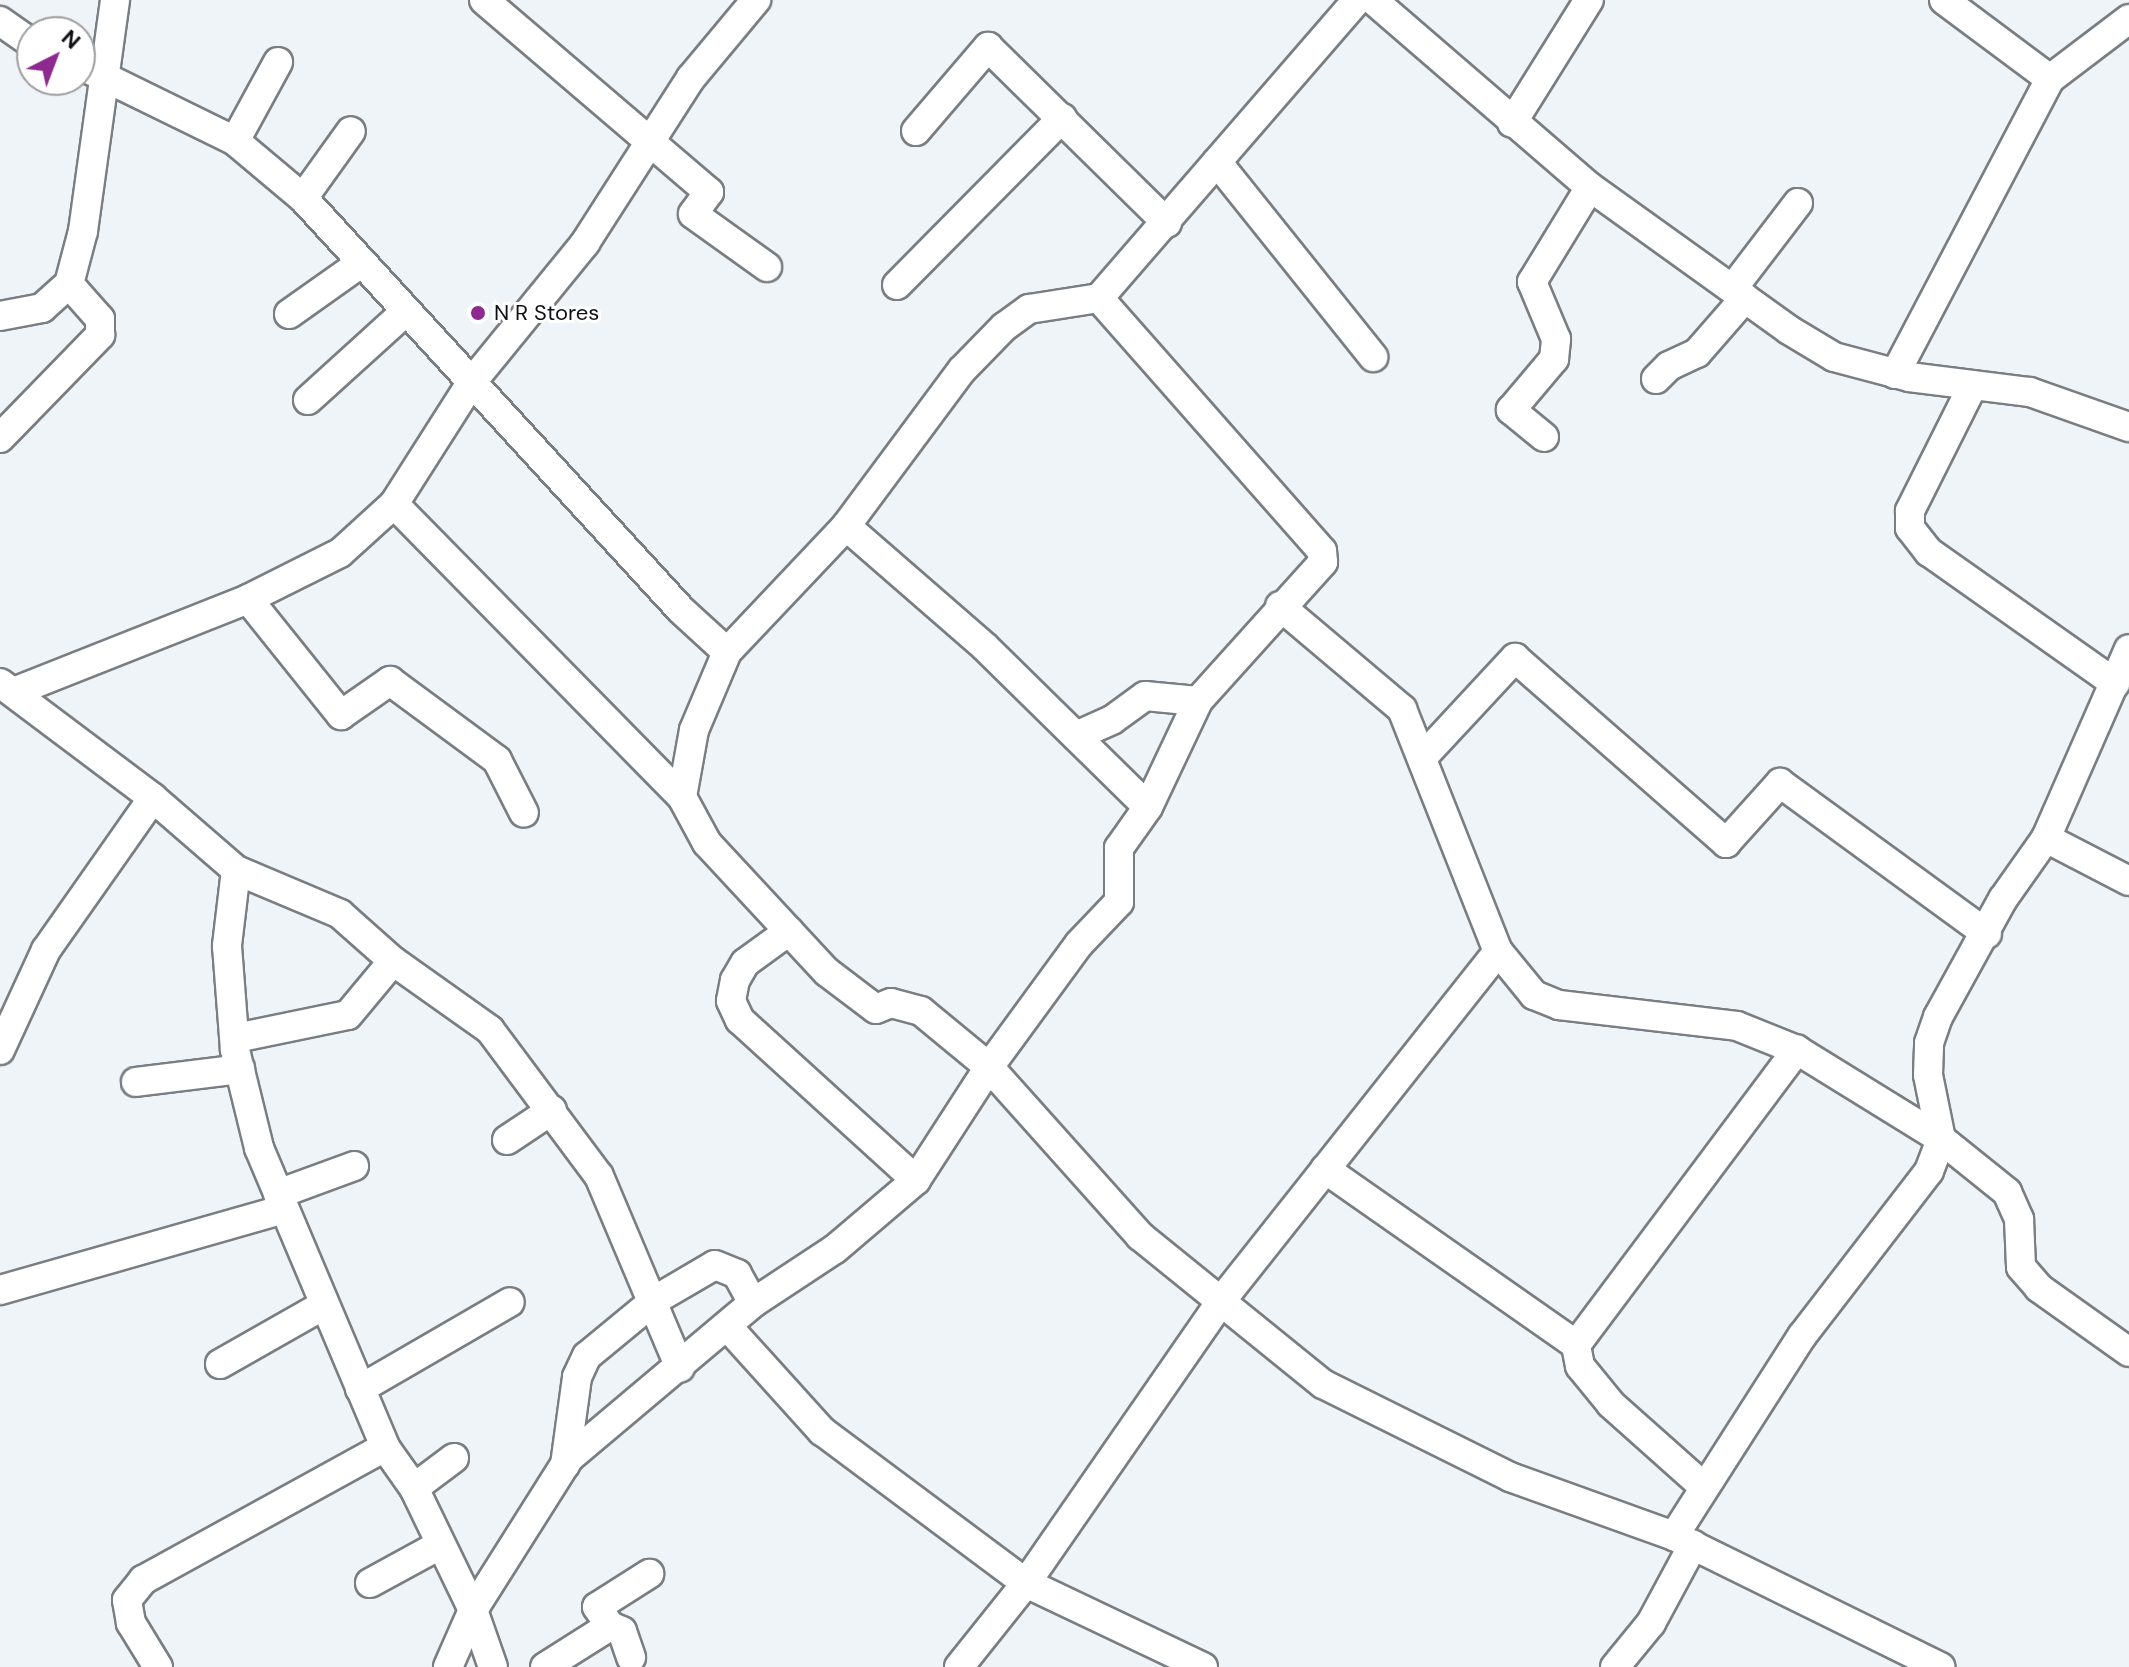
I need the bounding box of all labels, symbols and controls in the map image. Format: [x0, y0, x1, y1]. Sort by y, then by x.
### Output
north arrow [16, 16, 96, 96]
text: N [55, 23, 87, 55]
place label: N R Stores [494, 300, 599, 326]
marker: N R Stores [469, 304, 487, 322]

